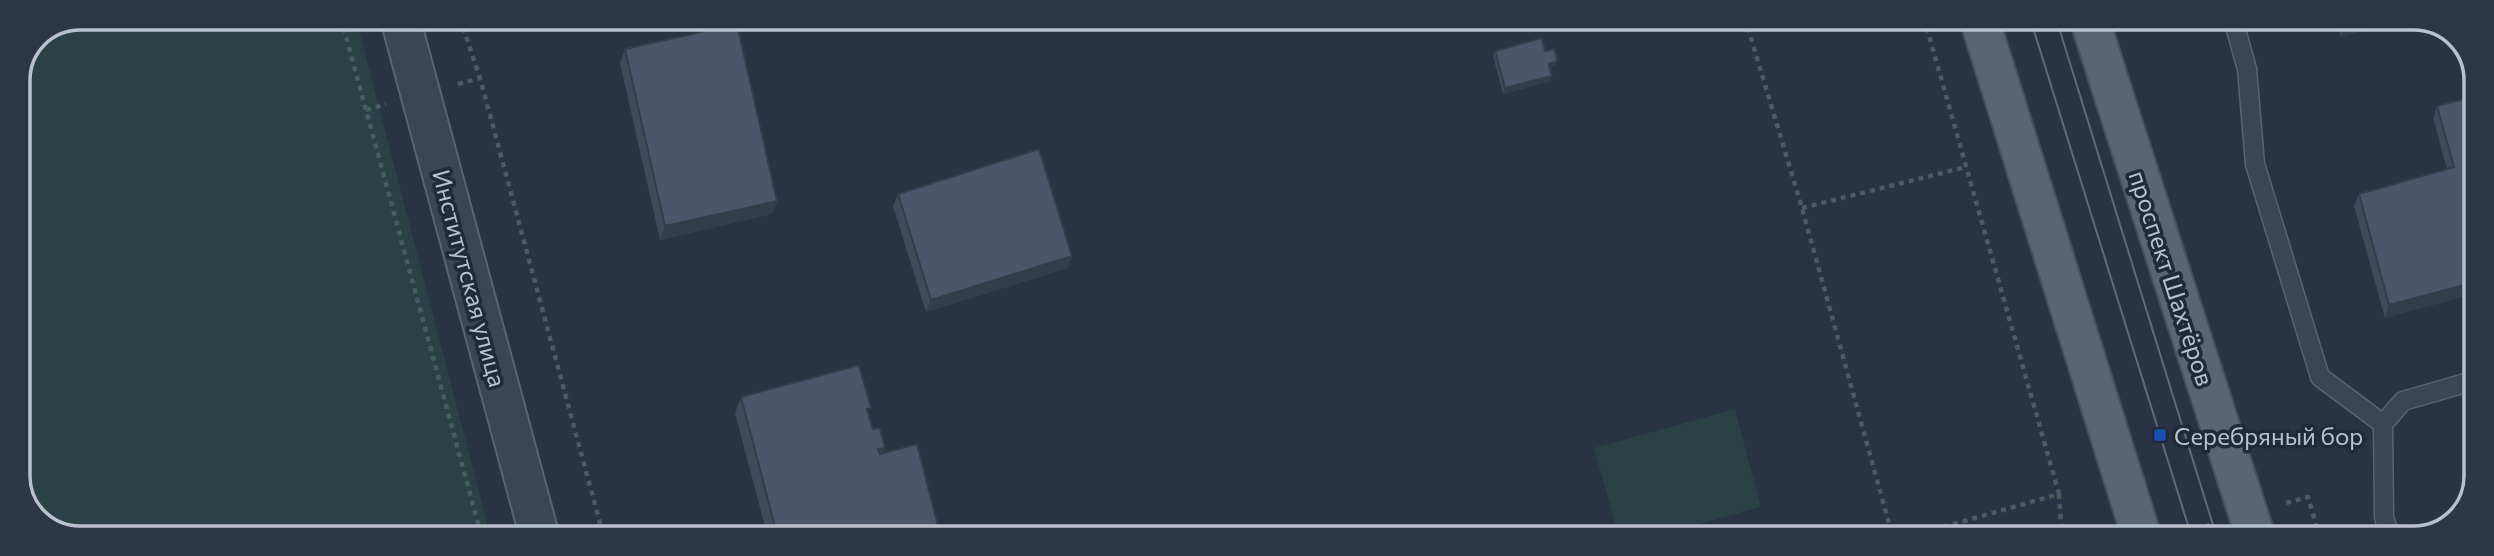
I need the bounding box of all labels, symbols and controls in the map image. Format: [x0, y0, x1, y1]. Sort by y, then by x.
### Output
street label: Институтская улица [427, 166, 513, 390]
street label: проспект Шахтёров [2124, 167, 2220, 389]
place label: Серебряный бор [2174, 421, 2363, 450]
marker: Серебряный бор [2152, 427, 2168, 443]

